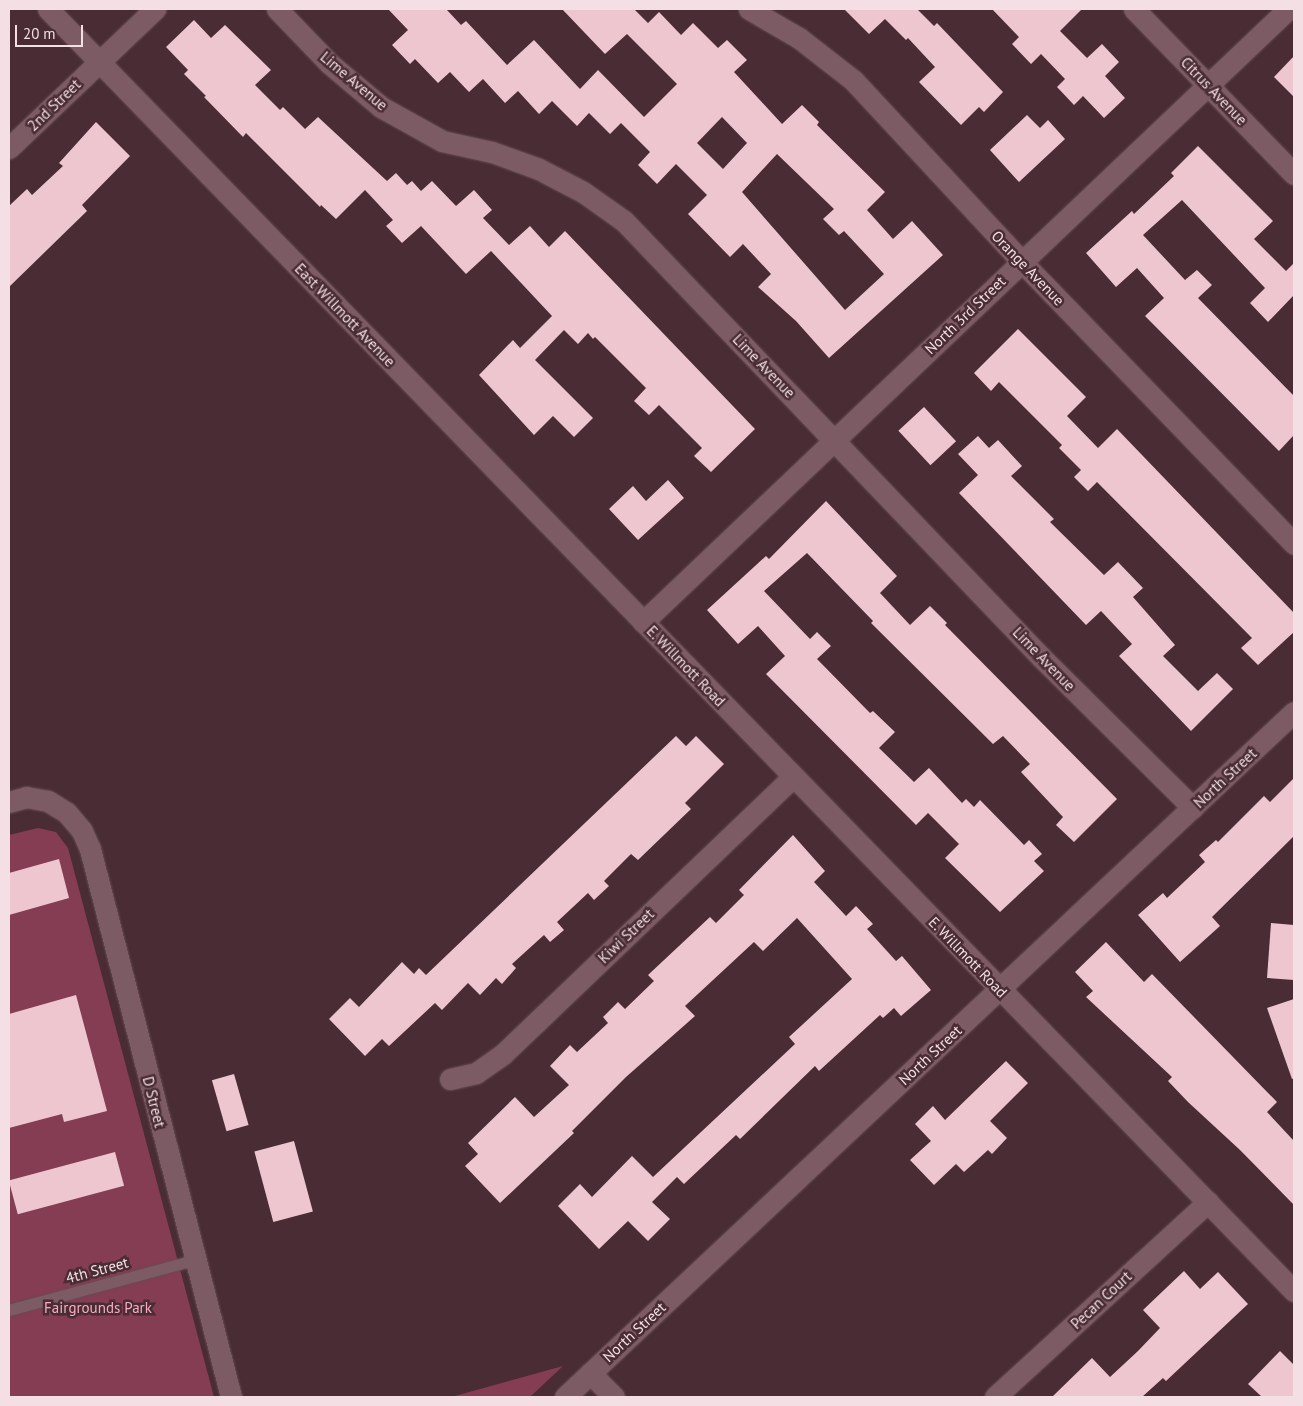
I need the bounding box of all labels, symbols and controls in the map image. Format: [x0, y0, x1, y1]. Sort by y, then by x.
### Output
scale bar [18, 15, 85, 47]
text: 20 m [23, 24, 56, 43]
street label: Lime Avenue [317, 48, 391, 114]
street label: Citrus Avenue [1177, 53, 1251, 129]
street label: 2nd Street [24, 75, 84, 135]
street label: Orange Avenue [988, 227, 1068, 309]
street label: East Willmott Avenue [291, 259, 399, 371]
street label: North 3rd Street [921, 272, 1009, 358]
street label: Lime Avenue [729, 330, 799, 402]
street label: E. Willmott Road [642, 621, 730, 711]
street label: Lime Avenue [1009, 623, 1079, 695]
street label: North Street [1190, 744, 1260, 812]
street label: Kiwi Street [594, 905, 658, 967]
street label: E. Willmott Road [924, 912, 1012, 1002]
street label: North Street [895, 1021, 965, 1089]
street label: D Street [139, 1075, 169, 1129]
street label: 4th Street [64, 1253, 130, 1287]
street label: Pecan Court [1067, 1267, 1135, 1333]
street label: North Street [599, 1298, 669, 1366]
park label: Fairgrounds Park [44, 1299, 152, 1317]

